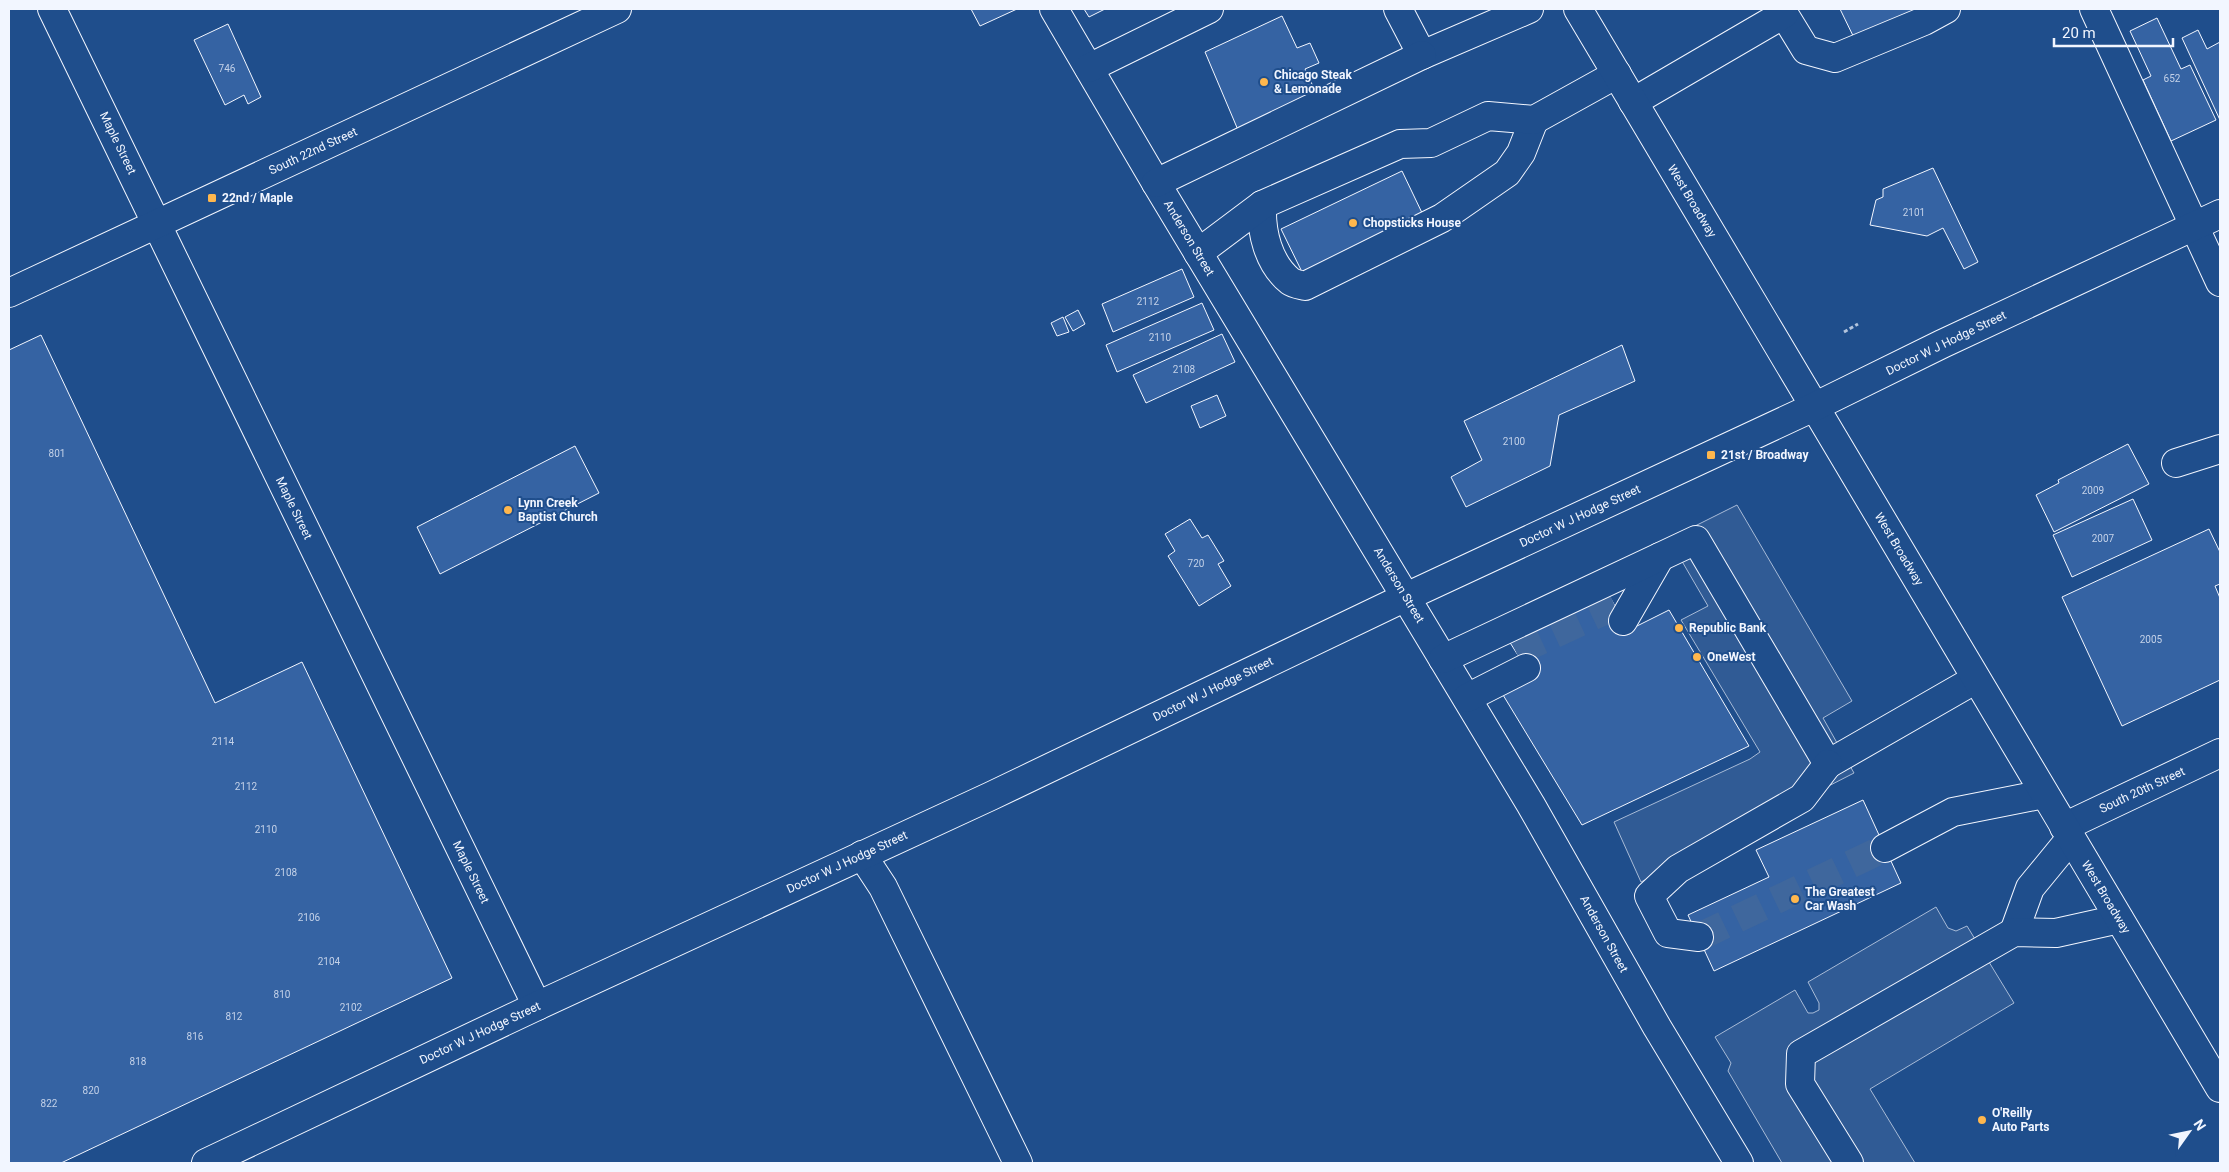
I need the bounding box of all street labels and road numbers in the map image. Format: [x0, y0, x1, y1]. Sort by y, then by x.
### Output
street label: Maple Street [97, 110, 139, 177]
street label: South 22nd Street [267, 124, 359, 178]
street label: West Broadway [1665, 162, 1719, 240]
street label: Anderson Street [1161, 198, 1217, 279]
street label: Doctor W J Hodge Street [1884, 308, 2008, 378]
street label: Maple Street [273, 475, 315, 542]
street label: Doctor W J Hodge Street [1517, 482, 1643, 550]
street label: West Broadway [1872, 510, 1926, 588]
street label: Anderson Street [1371, 545, 1427, 626]
street label: Doctor W J Hodge Street [1151, 654, 1275, 724]
street label: South 20th Street [2097, 764, 2187, 816]
street label: Doctor W J Hodge Street [784, 828, 910, 896]
street label: Maple Street [450, 839, 492, 906]
street label: West Broadway [2079, 858, 2133, 936]
street label: Anderson Street [1577, 893, 1631, 975]
street label: Doctor W J Hodge Street [417, 999, 543, 1067]

